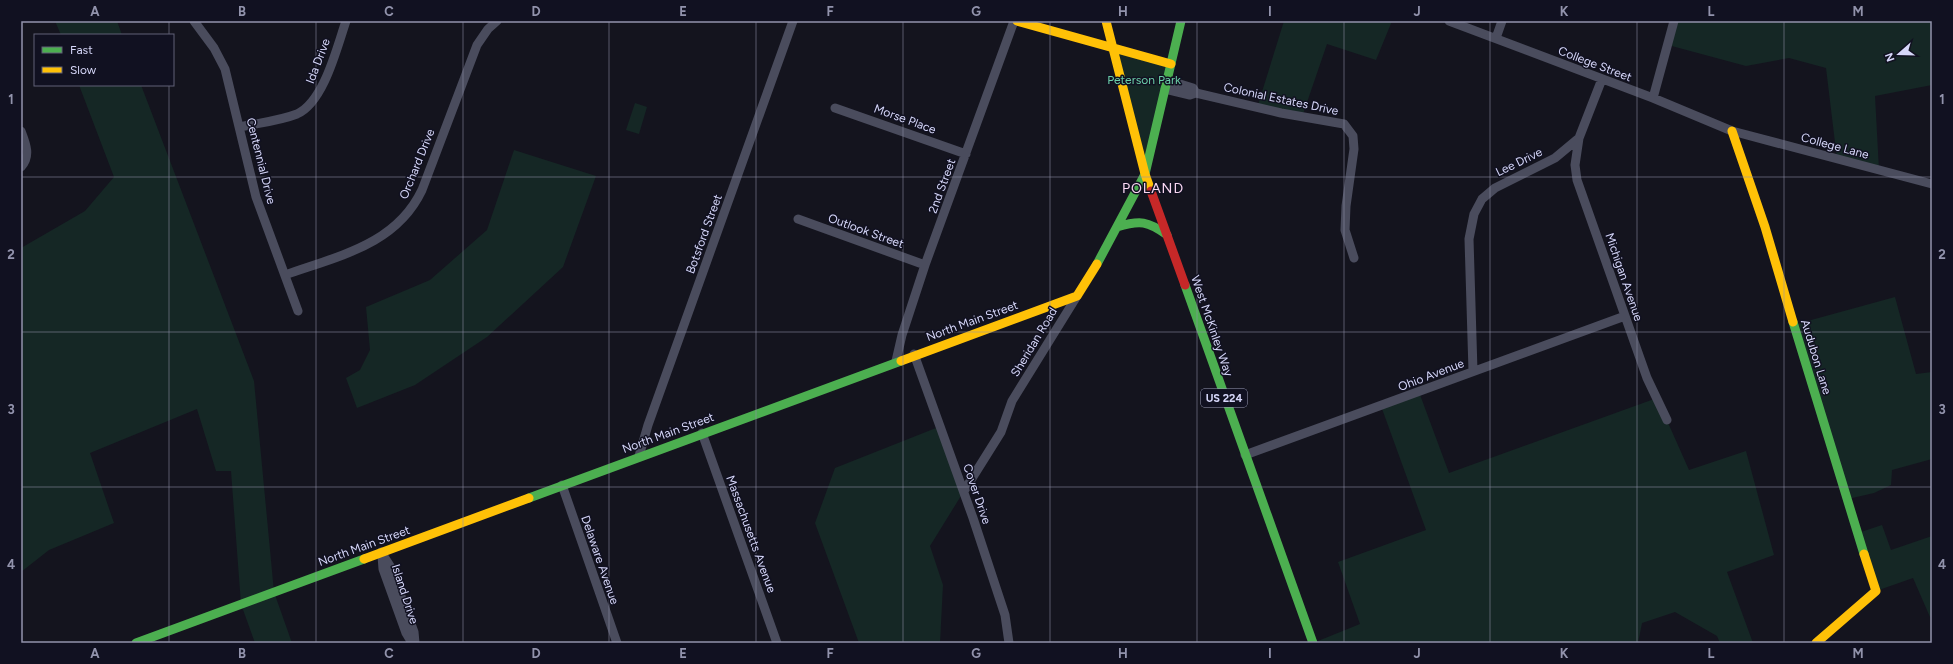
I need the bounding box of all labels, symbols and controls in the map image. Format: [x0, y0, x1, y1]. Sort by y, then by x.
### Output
text: A [90, 4, 100, 19]
text: B [238, 4, 246, 19]
text: C [384, 4, 394, 19]
text: D [531, 4, 541, 19]
text: E [679, 4, 687, 19]
text: F [826, 4, 834, 19]
text: G [971, 4, 981, 19]
text: H [1118, 4, 1128, 19]
text: I [1268, 4, 1272, 19]
text: J [1413, 4, 1421, 19]
text: K [1560, 4, 1569, 19]
text: L [1708, 4, 1715, 19]
text: M [1852, 4, 1864, 19]
legend [34, 34, 174, 86]
north arrow [1879, 34, 1919, 74]
street label: Ida Drive [303, 36, 333, 86]
text: Fast [70, 43, 93, 57]
street label: College Street [1556, 44, 1634, 85]
text: N [1883, 51, 1898, 63]
text: Slow [70, 63, 97, 77]
park label: Peterson Park [1107, 73, 1181, 87]
street label: Colonial Estates Drive [1222, 80, 1340, 118]
text: 1 [8, 92, 14, 107]
text: 1 [1939, 92, 1945, 107]
street label: Morse Place [872, 101, 938, 137]
street label: Centennial Drive [243, 116, 279, 206]
street label: Orchard Drive [397, 126, 438, 201]
street label: College Lane [1800, 130, 1871, 162]
street label: Lee Drive [1493, 145, 1545, 179]
street label: 2nd Street [926, 156, 958, 215]
district label: POLAND [1122, 180, 1184, 197]
street label: Botsford Street [683, 192, 725, 276]
street label: Outlook Street [826, 211, 906, 251]
street label: Michigan Avenue [1602, 231, 1646, 323]
text: 2 [7, 247, 15, 262]
text: 2 [1938, 247, 1946, 262]
street label: West McKinley Way [1188, 274, 1236, 379]
street label: North Main Street [924, 298, 1020, 344]
street label: Sheridan Road [1008, 305, 1060, 379]
street label: Audubon Lane [1798, 318, 1834, 397]
street label: Ohio Avenue [1396, 356, 1466, 394]
road number: US 224 [1201, 389, 1247, 407]
text: 3 [7, 402, 15, 417]
text: 3 [1938, 402, 1946, 417]
street label: North Main Street [620, 410, 716, 456]
street label: Cover Drive [960, 462, 994, 526]
street label: Massachusetts Avenue [723, 473, 779, 595]
street label: Delaware Avenue [578, 514, 622, 607]
street label: North Main Street [316, 523, 412, 569]
text: 4 [7, 557, 15, 572]
text: 4 [1938, 557, 1946, 572]
street label: Island Drive [389, 562, 421, 626]
text: A [90, 646, 100, 661]
text: B [238, 646, 246, 661]
text: C [384, 646, 394, 661]
text: D [531, 646, 541, 661]
text: E [679, 646, 687, 661]
text: F [826, 646, 834, 661]
text: G [971, 646, 981, 661]
text: H [1118, 646, 1128, 661]
text: I [1268, 646, 1272, 661]
text: J [1413, 646, 1421, 661]
text: K [1560, 646, 1569, 661]
text: L [1708, 646, 1715, 661]
text: M [1852, 646, 1864, 661]

